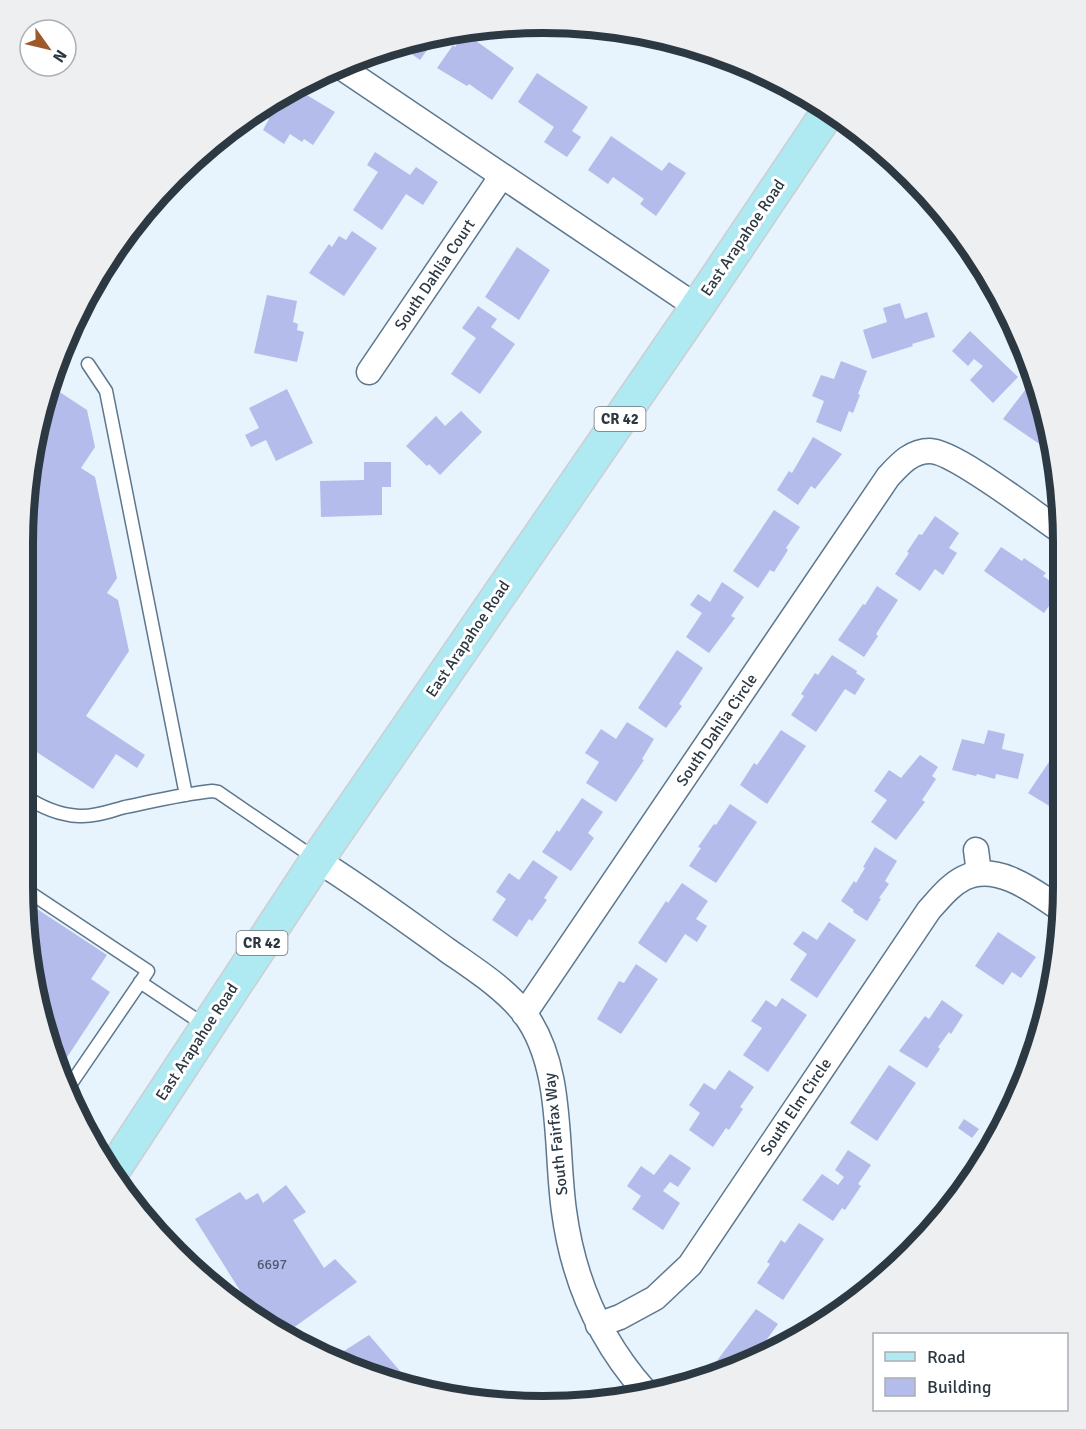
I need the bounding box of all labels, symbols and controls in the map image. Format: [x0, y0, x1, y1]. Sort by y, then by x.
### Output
north arrow [18, 18, 78, 78]
text: N [48, 46, 71, 66]
street label: East Arapahoe Road [697, 176, 789, 300]
street label: South Dahlia Court [390, 215, 480, 334]
road number: CR 42 [594, 407, 646, 431]
street label: East Arapahoe Road [422, 577, 514, 701]
street label: South Dahlia Circle [672, 670, 762, 790]
road number: CR 42 [236, 931, 288, 955]
street label: East Arapahoe Road [152, 979, 242, 1105]
street label: South Elm Circle [756, 1054, 836, 1160]
street label: South Fairfax Way [540, 1071, 572, 1196]
house number: 6697 [257, 1256, 287, 1273]
legend [873, 1333, 1068, 1411]
text: Road [927, 1346, 966, 1368]
text: Building [927, 1376, 991, 1398]

